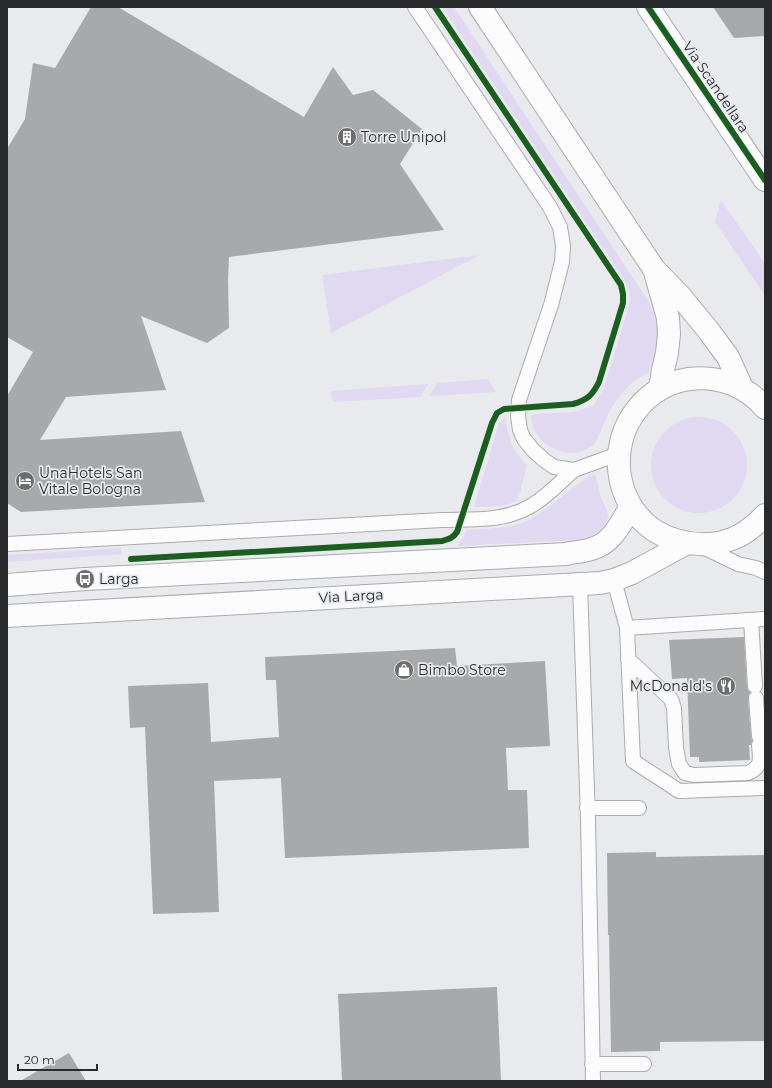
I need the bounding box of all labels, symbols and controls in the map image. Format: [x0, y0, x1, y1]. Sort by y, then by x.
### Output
street label: Via Scandellara [679, 38, 753, 136]
building icon: Torre Unipol [336, 126, 358, 148]
place label: Torre Unipol [361, 128, 446, 146]
place label: UnaHotels San Vitale Bologna [39, 464, 142, 498]
hotel icon: UnaHotels San Vitale Bologna [14, 470, 36, 492]
bus stop icon: Larga [74, 568, 96, 590]
place label: Larga [99, 570, 139, 588]
street label: Via Larga [318, 585, 384, 607]
shop icon: Bimbo Store [393, 659, 415, 681]
place label: Bimbo Store [418, 661, 506, 679]
restaurant icon: McDonald's [715, 675, 737, 697]
place label: McDonald's [630, 677, 712, 695]
scale bar [18, 1046, 97, 1072]
text: 20 m [24, 1052, 55, 1067]

